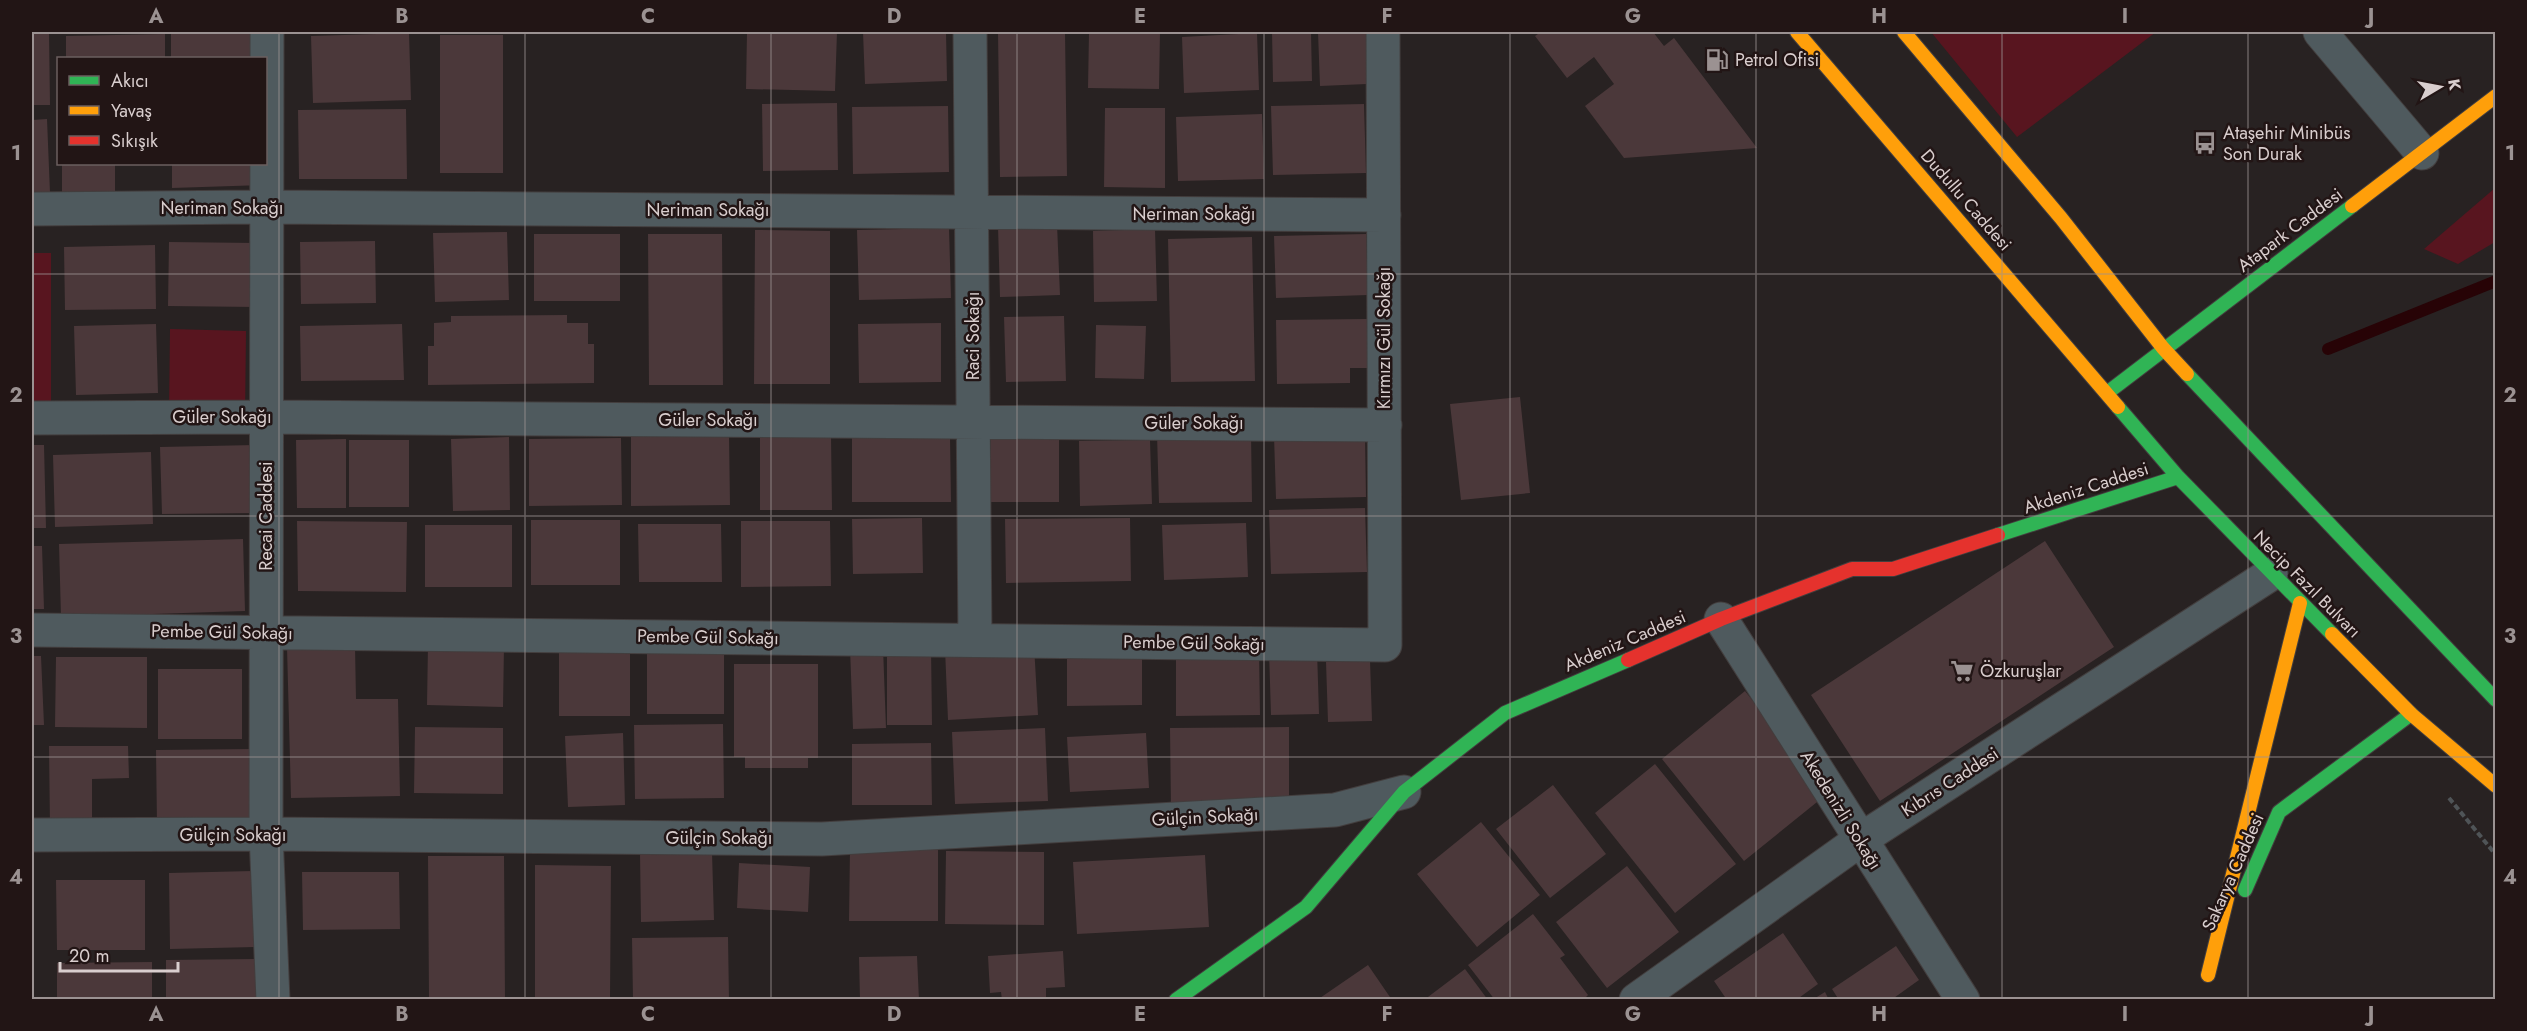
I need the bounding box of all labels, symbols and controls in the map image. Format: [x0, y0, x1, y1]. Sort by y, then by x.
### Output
text: A [148, 2, 164, 31]
text: B [395, 2, 409, 31]
text: C [641, 2, 655, 31]
text: D [887, 2, 901, 31]
text: E [1134, 2, 1146, 31]
text: F [1381, 2, 1393, 31]
text: G [1625, 2, 1641, 31]
text: H [1871, 2, 1887, 31]
text: I [2122, 2, 2128, 31]
text: J [2364, 2, 2374, 31]
fuel station icon: Petrol Ofisi [1704, 47, 1730, 73]
place label: Petrol Ofisi [1735, 47, 1819, 73]
legend [57, 57, 267, 165]
north arrow [2410, 57, 2470, 117]
text: Akıcı [111, 68, 149, 94]
text: K [2442, 77, 2467, 93]
text: Yavaş [111, 98, 152, 124]
place label: Ataşehir Minibüs Son Durak [2223, 120, 2350, 167]
text: Sıkışık [111, 128, 158, 154]
bus stop icon: Ataşehir Minibüs Son Durak [2192, 130, 2218, 156]
text: 1 [11, 139, 21, 168]
text: 1 [2505, 139, 2515, 168]
street label: Dudullu Caddesi [1914, 143, 2018, 257]
street label: Atapark Caddesi [2232, 182, 2348, 278]
street label: Neriman Sokağı [161, 195, 283, 221]
street label: Neriman Sokağı [647, 197, 769, 223]
street label: Neriman Sokağı [1133, 201, 1255, 227]
street label: Kırmızı Gül Sokağı [1371, 267, 1397, 409]
street label: Raci Sokağı [960, 292, 986, 380]
text: 2 [9, 381, 23, 410]
text: 2 [2503, 381, 2517, 410]
street label: Güler Sokağı [172, 404, 272, 430]
street label: Güler Sokağı [658, 407, 758, 433]
street label: Güler Sokağı [1144, 410, 1244, 436]
street label: Akdeniz Caddesi [2020, 456, 2152, 520]
street label: Recai Caddesi [253, 461, 279, 571]
street label: Necip Fazıl Bulvarı [2247, 524, 2367, 644]
street label: Akdeniz Caddesi [1560, 604, 1690, 678]
street label: Pembe Gül Sokağı [151, 618, 293, 646]
text: 3 [10, 622, 22, 651]
text: 3 [2504, 622, 2516, 651]
street label: Pembe Gül Sokağı [637, 623, 779, 651]
street label: Pembe Gül Sokağı [1123, 629, 1265, 657]
supermarket icon: Özkuruşlar [1949, 658, 1975, 684]
place label: Özkuruşlar [1980, 658, 2062, 684]
street label: Kıbrıs Caddesi [1896, 741, 2004, 823]
street label: Akedenizli Sokağı [1794, 745, 1888, 875]
street label: Gülçin Sokağı [1151, 801, 1259, 833]
street label: Sakarya Caddesi [2195, 809, 2271, 935]
street label: Gülçin Sokağı [180, 822, 286, 848]
street label: Gülçin Sokağı [666, 825, 772, 851]
text: 4 [9, 863, 23, 892]
text: 4 [2503, 863, 2517, 892]
scale bar [60, 935, 178, 973]
text: 20 m [69, 943, 109, 969]
text: A [148, 1000, 164, 1029]
text: B [395, 1000, 409, 1029]
text: C [641, 1000, 655, 1029]
text: D [887, 1000, 901, 1029]
text: E [1134, 1000, 1146, 1029]
text: F [1381, 1000, 1393, 1029]
text: G [1625, 1000, 1641, 1029]
text: H [1871, 1000, 1887, 1029]
text: I [2122, 1000, 2128, 1029]
text: J [2364, 1000, 2374, 1029]

